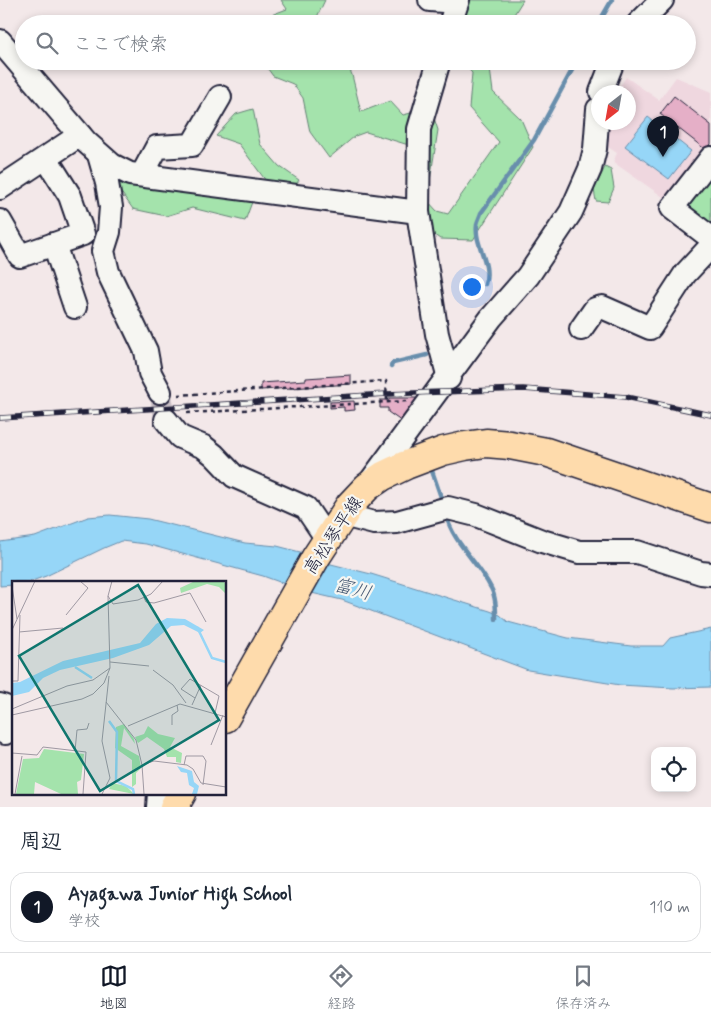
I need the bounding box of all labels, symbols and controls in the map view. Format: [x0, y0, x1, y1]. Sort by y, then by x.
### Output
search box [15, 15, 696, 70]
icon: search [33, 29, 61, 57]
text: ここで検索 [73, 32, 168, 57]
north arrow [591, 85, 636, 130]
pin: 1 [647, 116, 679, 157]
your location [459, 274, 485, 300]
street label: 高松琴平線 [299, 492, 369, 580]
water label: 富川 [331, 572, 374, 606]
inset map [12, 581, 226, 794]
map controls [651, 747, 696, 792]
button: locate [651, 747, 696, 792]
text: 周辺 [20, 828, 62, 856]
text: Ayagawa Junior High School [68, 882, 292, 907]
text: 1 [33, 897, 41, 918]
text: 110 m [649, 897, 690, 918]
text: 学校 [68, 911, 100, 932]
tab: 地図 [100, 962, 128, 1013]
tab: 経路 [327, 962, 355, 1013]
tab: 保存済み [555, 962, 611, 1013]

